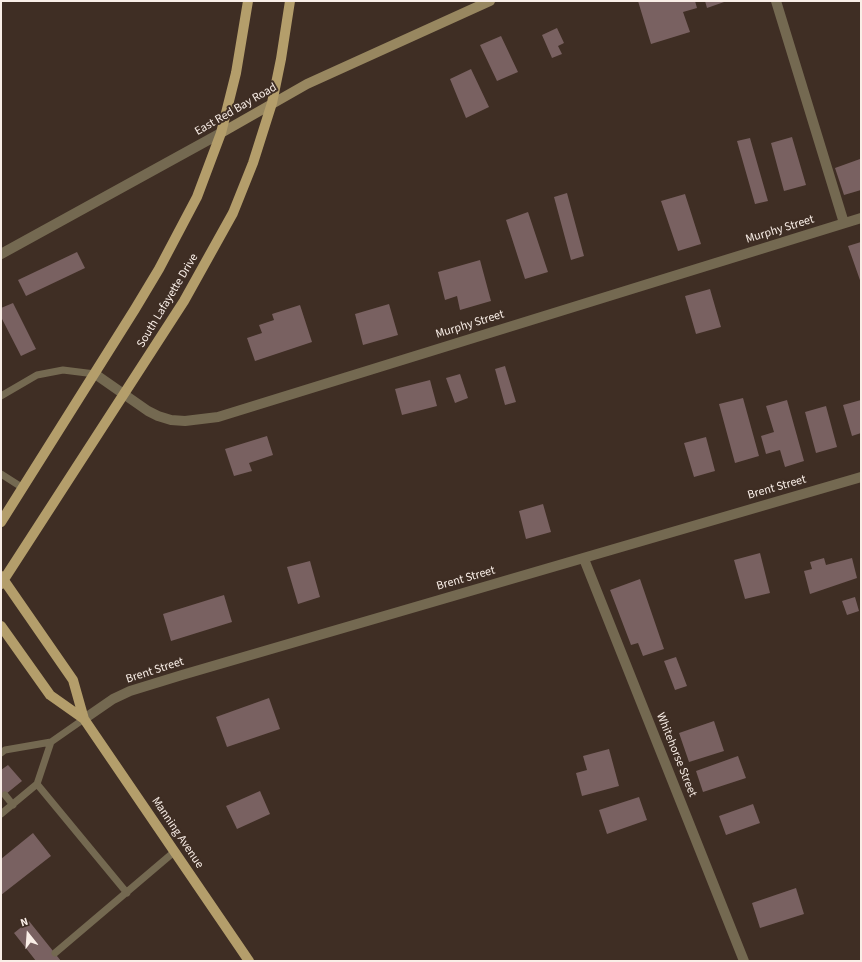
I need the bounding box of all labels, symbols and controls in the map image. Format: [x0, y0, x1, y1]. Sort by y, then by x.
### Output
street label: East Red Bay Road [192, 81, 280, 139]
street label: Murphy Street [744, 213, 816, 247]
street label: South Lafayette Drive [134, 251, 202, 351]
street label: Murphy Street [434, 308, 506, 342]
street label: Brent Street [746, 473, 808, 503]
street label: Brent Street [435, 564, 497, 594]
street label: Brent Street [124, 655, 186, 687]
street label: Whitehorse Street [653, 711, 699, 799]
street label: Manning Avenue [148, 795, 206, 871]
north arrow [8, 914, 48, 954]
text: N [19, 914, 30, 930]

